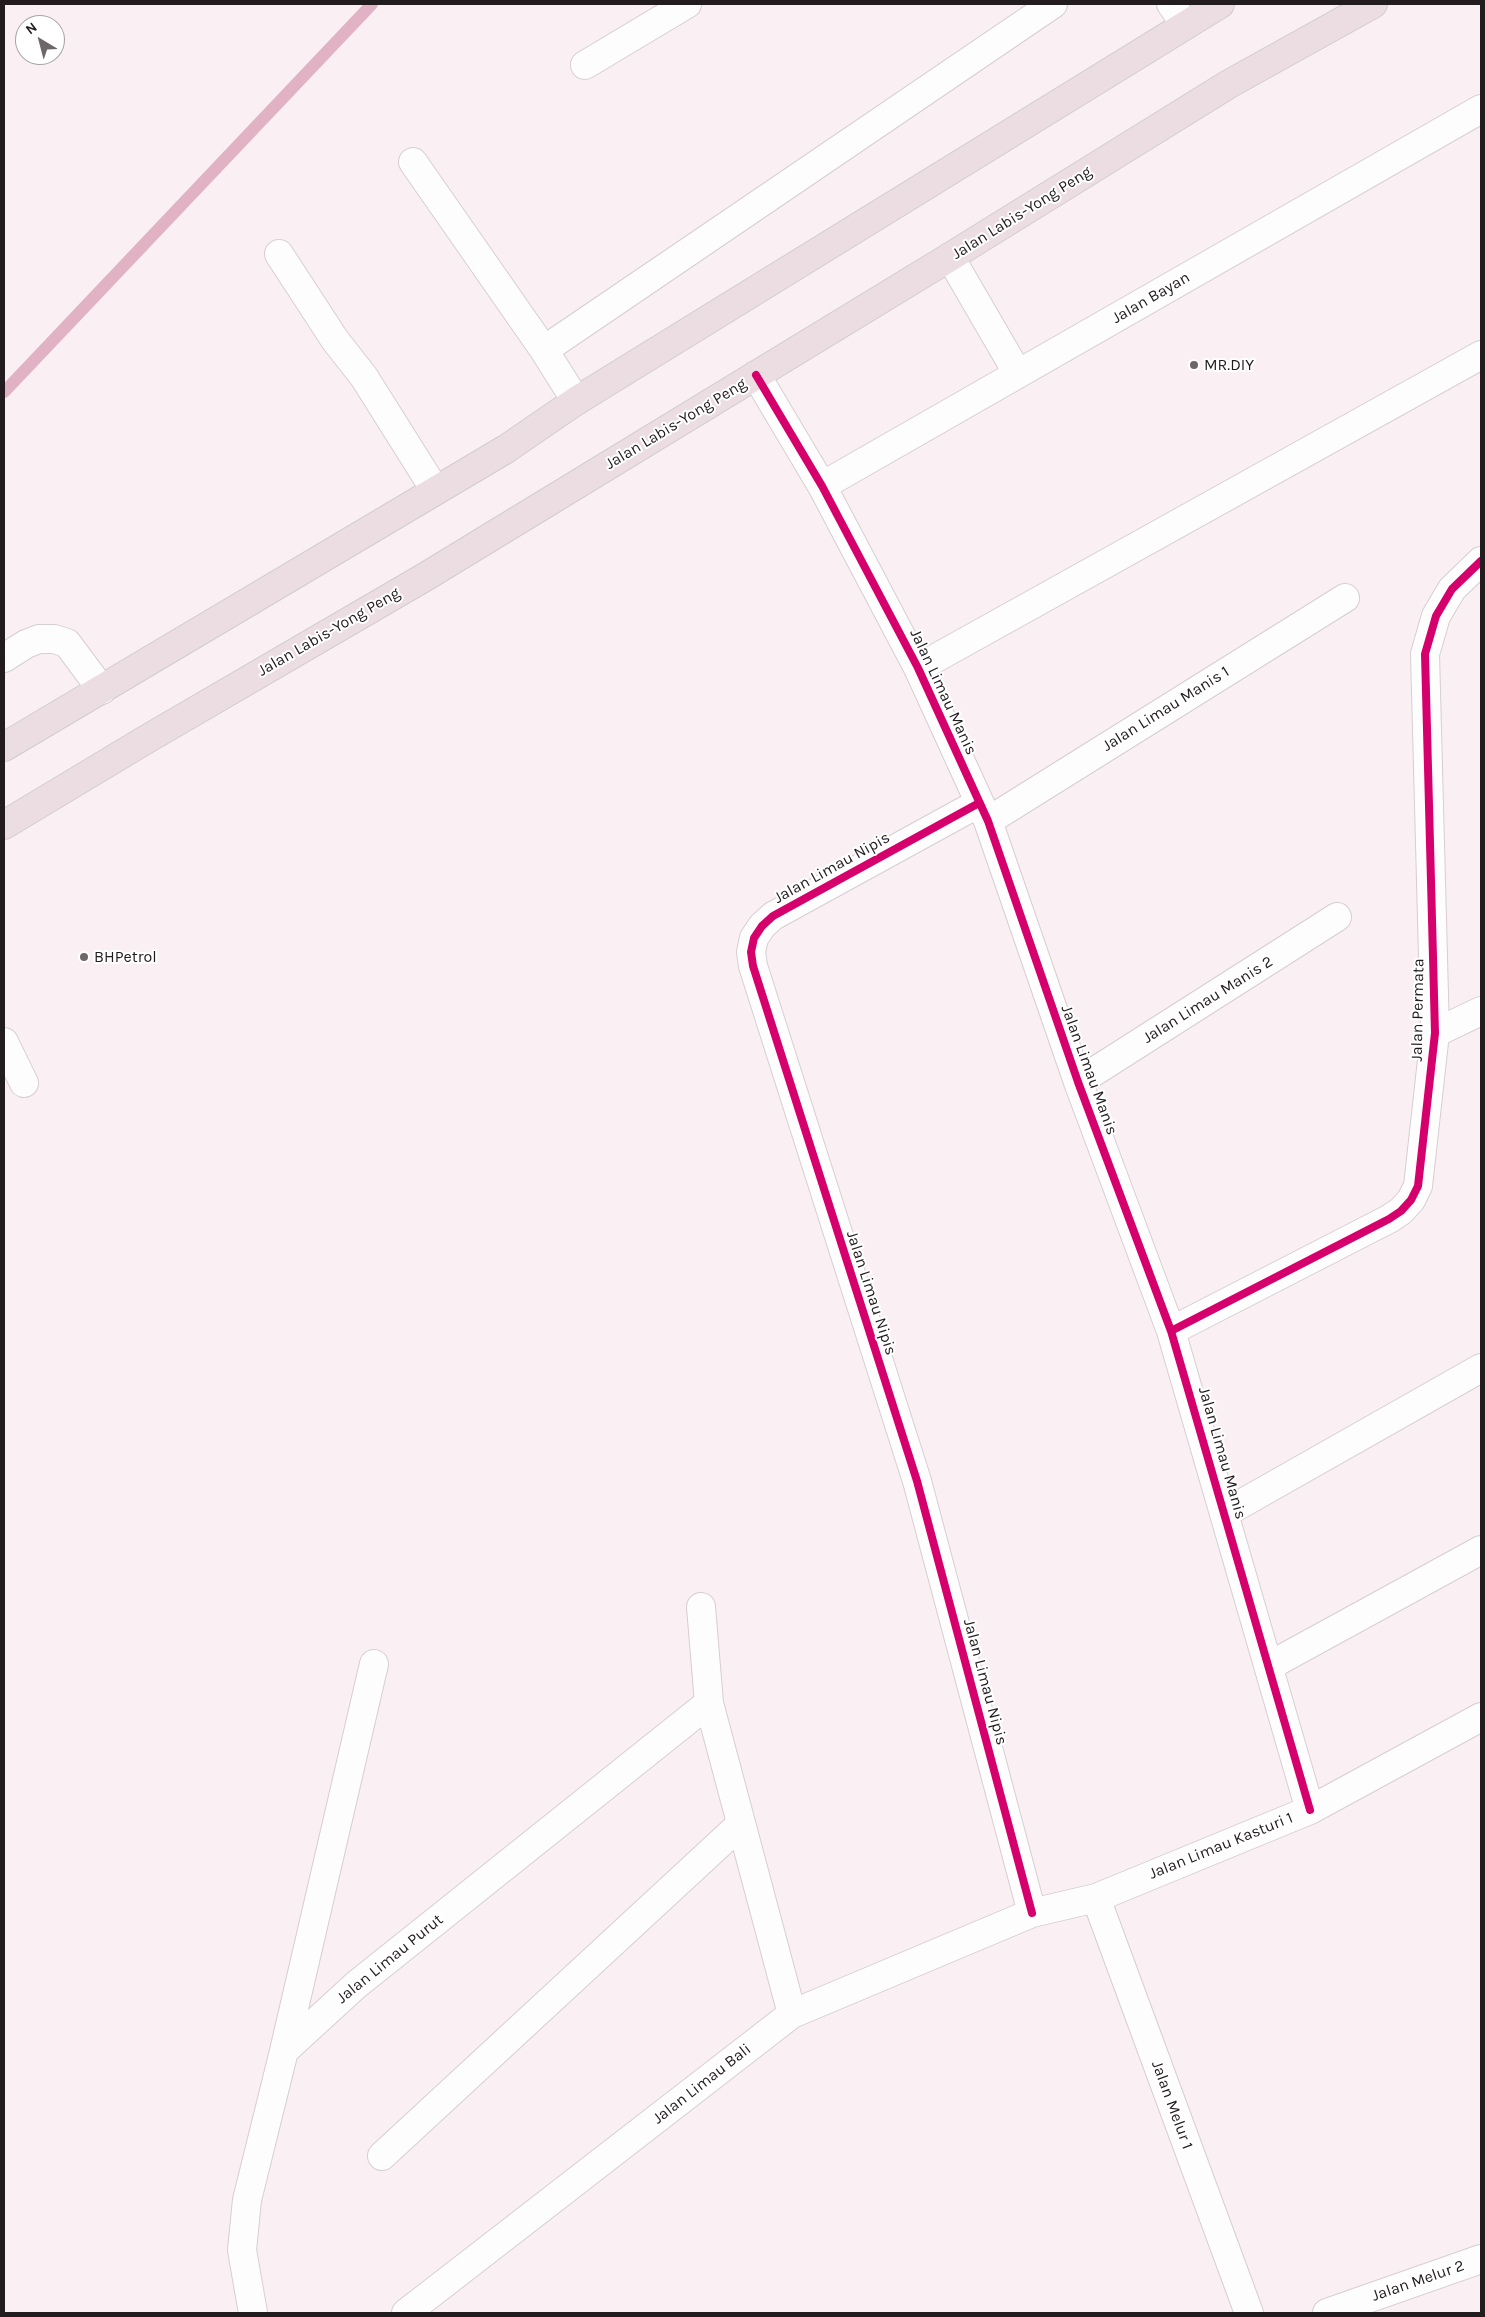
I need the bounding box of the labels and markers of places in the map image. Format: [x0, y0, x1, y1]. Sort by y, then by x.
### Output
place label: MR.DIY [1204, 355, 1254, 375]
marker: MR.DIY [1188, 359, 1200, 371]
place label: BHPetrol [94, 947, 157, 967]
marker: BHPetrol [78, 951, 90, 963]

